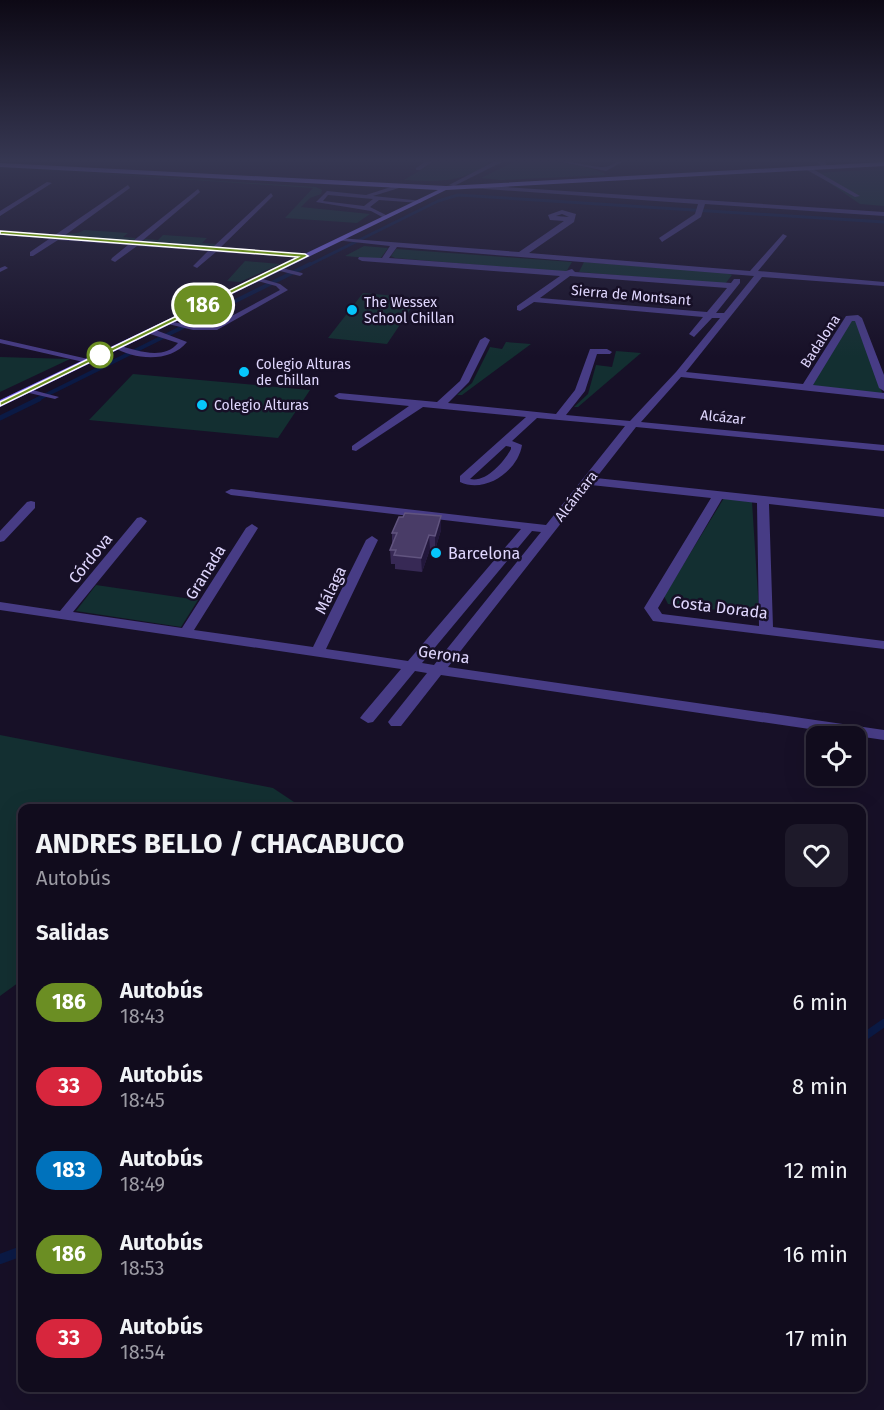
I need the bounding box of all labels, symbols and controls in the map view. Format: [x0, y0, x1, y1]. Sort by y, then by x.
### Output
street label: Sierra de Montsant [570, 282, 692, 309]
line badge: 186 [168, 286, 238, 324]
text: 186 [186, 292, 220, 318]
place label: The Wessex School Chillan [364, 294, 455, 327]
marker: The Wessex School Chillan [345, 303, 359, 317]
street label: Badalona [797, 311, 844, 371]
unlabelled marker [87, 342, 113, 368]
place label: Colegio Alturas de Chillan [256, 356, 351, 389]
marker: Colegio Alturas de Chillan [237, 365, 251, 379]
place label: Colegio Alturas [214, 397, 309, 414]
marker: Colegio Alturas [195, 398, 209, 412]
street label: Alcázar [700, 407, 747, 428]
street label: Alcántara [551, 468, 601, 525]
street label: Córdova [64, 529, 116, 587]
street label: Granada [181, 541, 230, 603]
place label: Barcelona [448, 544, 520, 563]
marker: Barcelona [429, 546, 443, 560]
street label: Málaga [311, 563, 350, 617]
street label: Costa Dorada [671, 592, 769, 623]
street label: Gerona [417, 641, 471, 668]
map controls [806, 726, 866, 786]
button: locate [806, 726, 866, 786]
button: heart [785, 824, 848, 887]
text: ANDRES BELLO / CHACABUCO [36, 827, 404, 860]
text: Autobús [36, 866, 111, 890]
text: Salidas [36, 919, 109, 946]
text: Autobús [120, 977, 203, 1004]
text: 186 [52, 989, 86, 1015]
text: 6 min [792, 989, 848, 1016]
text: 18:43 [120, 1004, 165, 1028]
text: Autobús [120, 1061, 203, 1088]
text: 33 [58, 1073, 80, 1099]
text: 8 min [792, 1073, 848, 1100]
text: 18:45 [120, 1088, 165, 1112]
text: Autobús [120, 1145, 203, 1172]
text: 183 [53, 1157, 85, 1183]
text: 12 min [784, 1157, 848, 1184]
text: 18:49 [120, 1172, 165, 1196]
text: Autobús [120, 1229, 203, 1256]
text: 186 [52, 1241, 86, 1267]
text: 16 min [783, 1241, 848, 1268]
text: 18:53 [120, 1256, 164, 1280]
text: Autobús [120, 1313, 203, 1340]
text: 33 [58, 1325, 80, 1351]
text: 17 min [785, 1325, 848, 1352]
text: 18:54 [120, 1340, 165, 1364]

